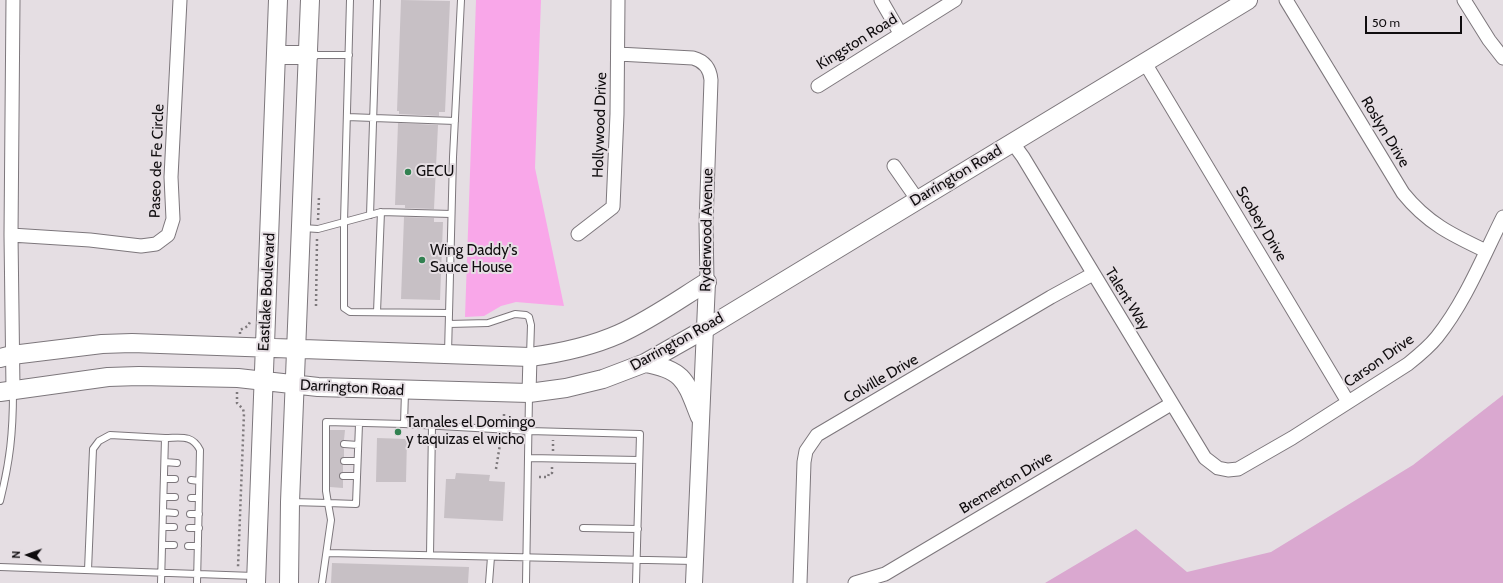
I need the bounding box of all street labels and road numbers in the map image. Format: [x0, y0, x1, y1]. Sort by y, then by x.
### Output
street label: Kingston Road [813, 10, 901, 74]
street label: Hollywood Drive [589, 72, 611, 178]
street label: Roslyn Drive [1357, 93, 1413, 171]
street label: Paseo de Fe Circle [146, 104, 168, 218]
street label: Darrington Road [907, 141, 1005, 211]
street label: Ryderwood Avenue [697, 168, 717, 292]
street label: Scobey Drive [1232, 183, 1290, 265]
street label: Eastlake Boulevard [255, 232, 279, 352]
street label: Talent Way [1101, 264, 1153, 334]
street label: Darrington Road [627, 309, 727, 375]
street label: Carson Drive [1341, 330, 1417, 392]
street label: Colville Drive [841, 350, 921, 408]
street label: Darrington Road [300, 376, 404, 400]
street label: Bremerton Drive [956, 448, 1056, 518]

